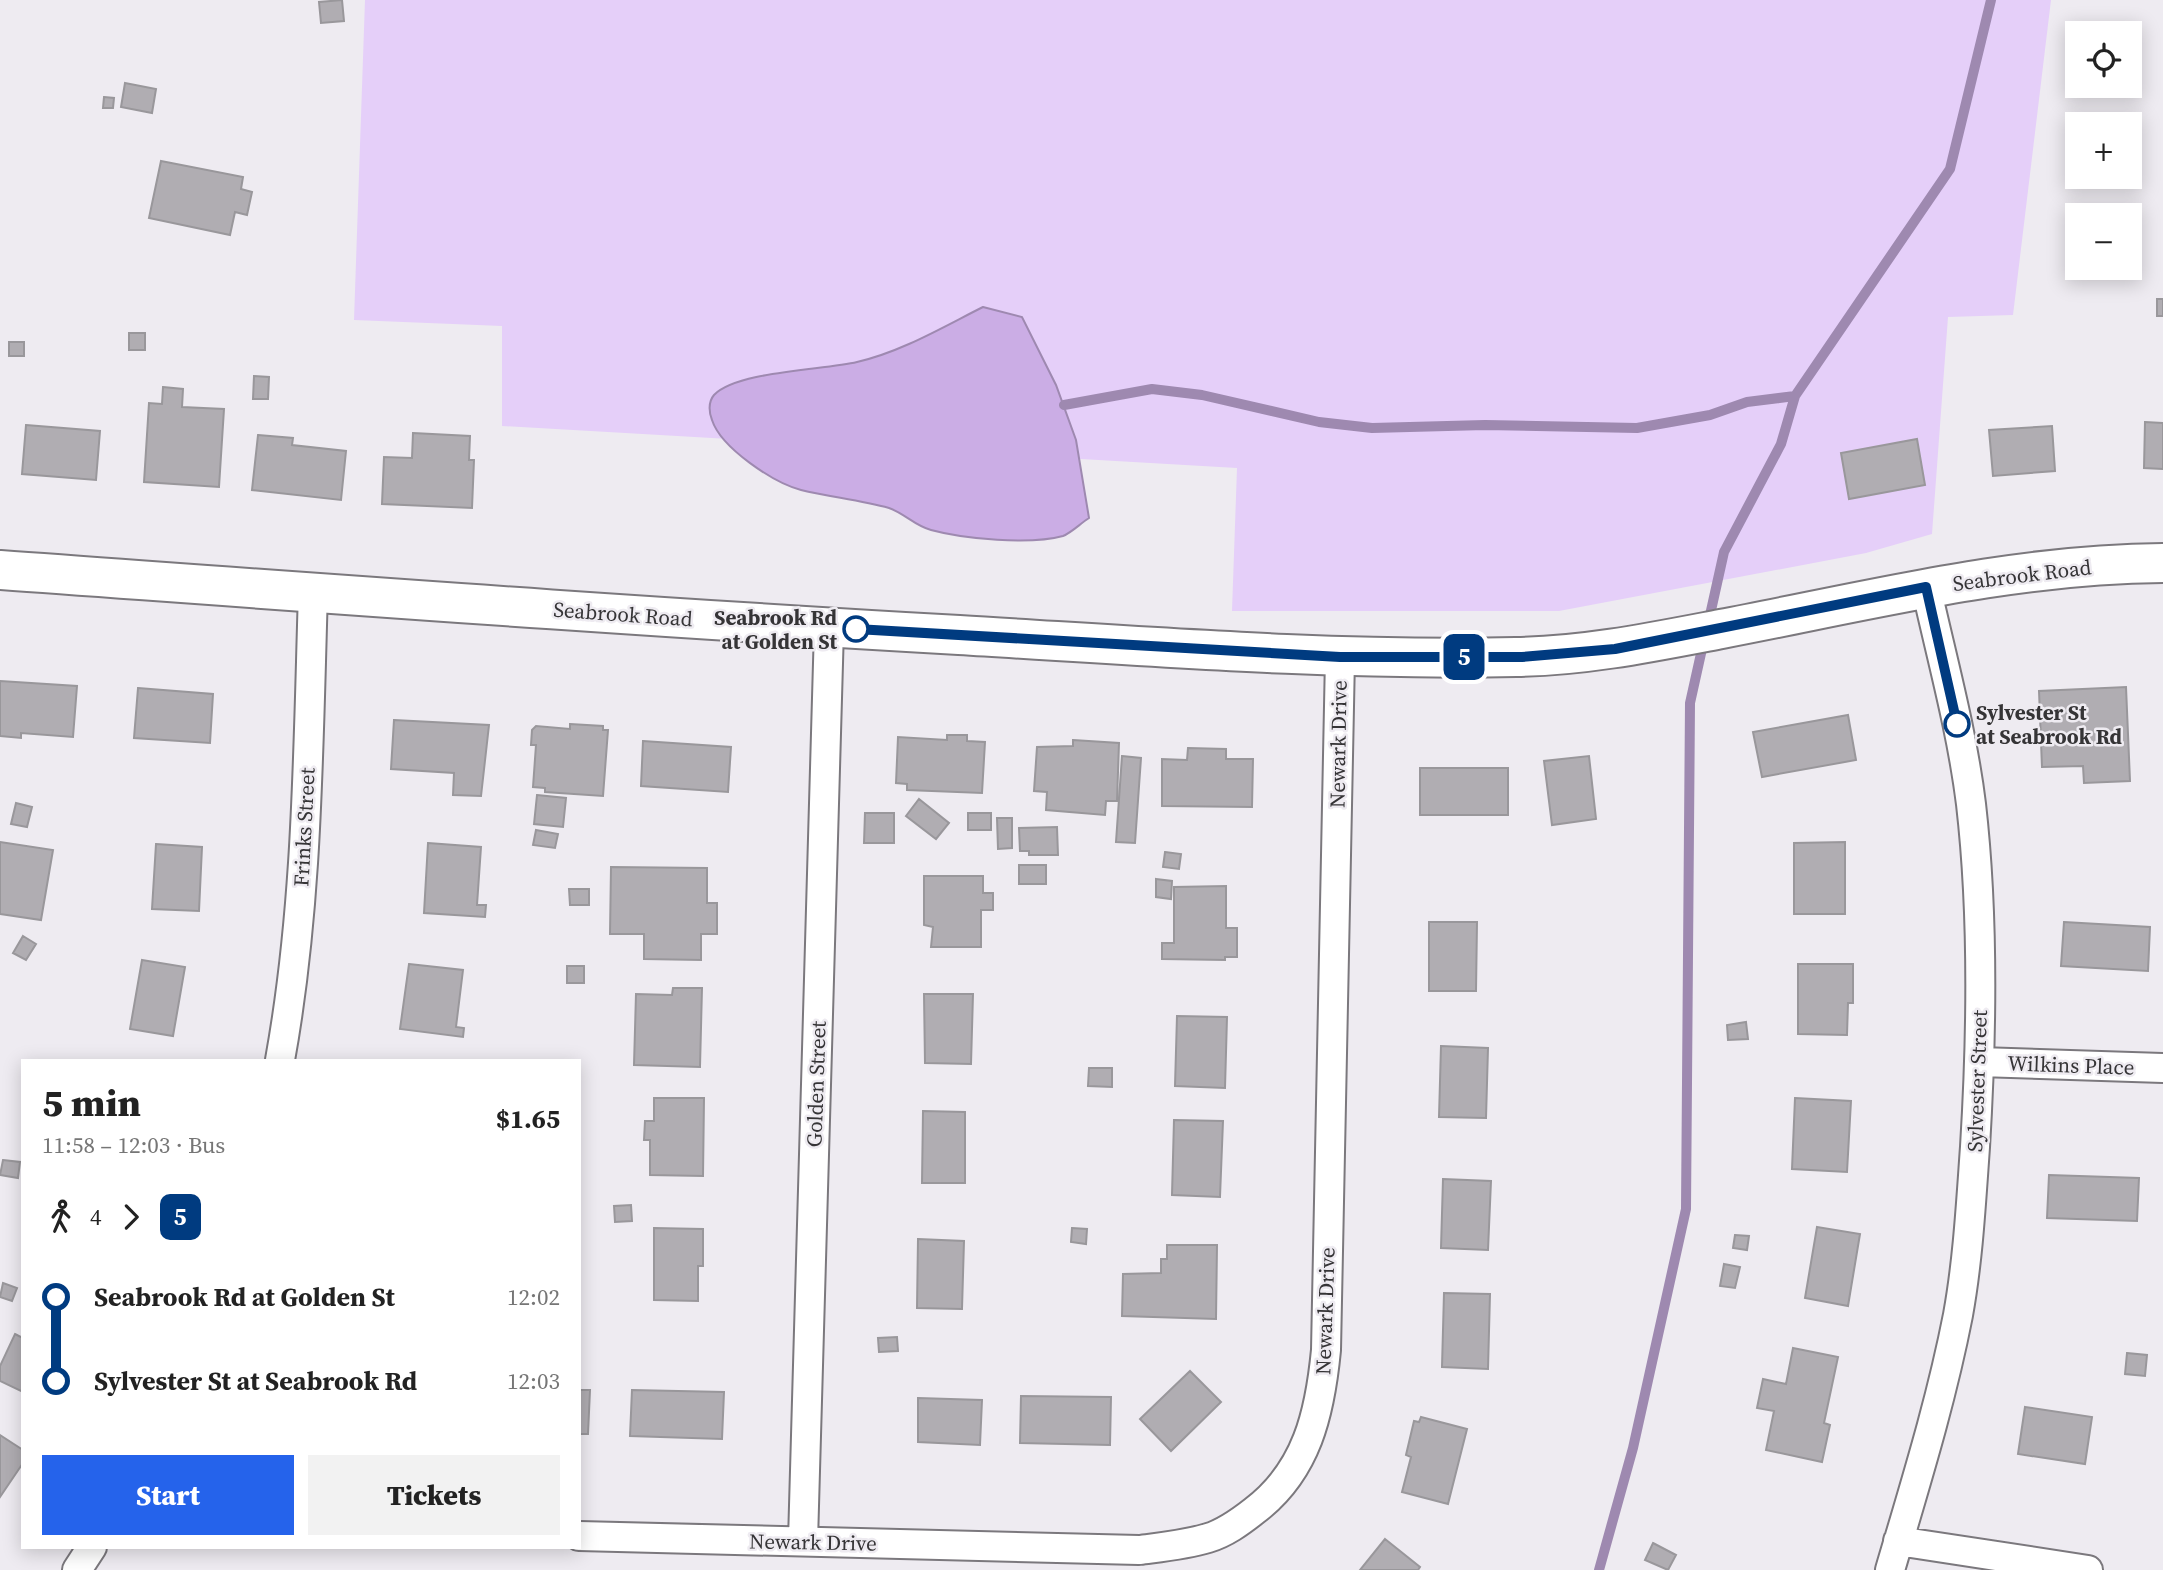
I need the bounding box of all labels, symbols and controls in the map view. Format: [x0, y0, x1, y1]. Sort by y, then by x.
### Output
map controls [2065, 21, 2142, 280]
button: locate [2065, 21, 2142, 98]
button: + [2065, 112, 2142, 189]
button: − [2065, 203, 2142, 280]
street label: Seabrook Road [1951, 552, 2093, 598]
street label: Seabrook Road [552, 595, 694, 633]
place label: Seabrook Rd at Golden St [714, 603, 838, 656]
marker: Seabrook Rd at Golden St [843, 616, 869, 642]
line badge: 5 [1441, 634, 1487, 680]
text: 5 [1457, 640, 1471, 673]
street label: Newark Drive [1322, 680, 1354, 808]
place label: Sylvester St at Seabrook Rd [1976, 698, 2123, 751]
marker: Sylvester St at Seabrook Rd [1944, 711, 1970, 737]
street label: Frinks Street [286, 767, 322, 887]
street label: Sylvester Street [1960, 1009, 1994, 1153]
street label: Golden Street [799, 1020, 833, 1148]
street label: Wilkins Place [2007, 1048, 2135, 1082]
text: 5 min [42, 1077, 141, 1129]
text: $1.65 [496, 1101, 560, 1137]
text: 11:58 – 12:03 · Bus [42, 1129, 225, 1161]
icon: walk [42, 1198, 80, 1236]
icon: forward [112, 1198, 150, 1236]
text: 5 [174, 1200, 187, 1233]
text: 4 [90, 1201, 102, 1233]
street label: Newark Drive [1308, 1247, 1342, 1375]
text: Seabrook Rd at Golden St [94, 1279, 395, 1315]
text: 12:02 [507, 1281, 560, 1313]
text: Sylvester St at Seabrook Rd [94, 1363, 417, 1399]
text: 12:03 [507, 1365, 560, 1397]
button: Start [42, 1455, 294, 1535]
button: Tickets [308, 1455, 560, 1535]
street label: Newark Drive [749, 1526, 877, 1558]

